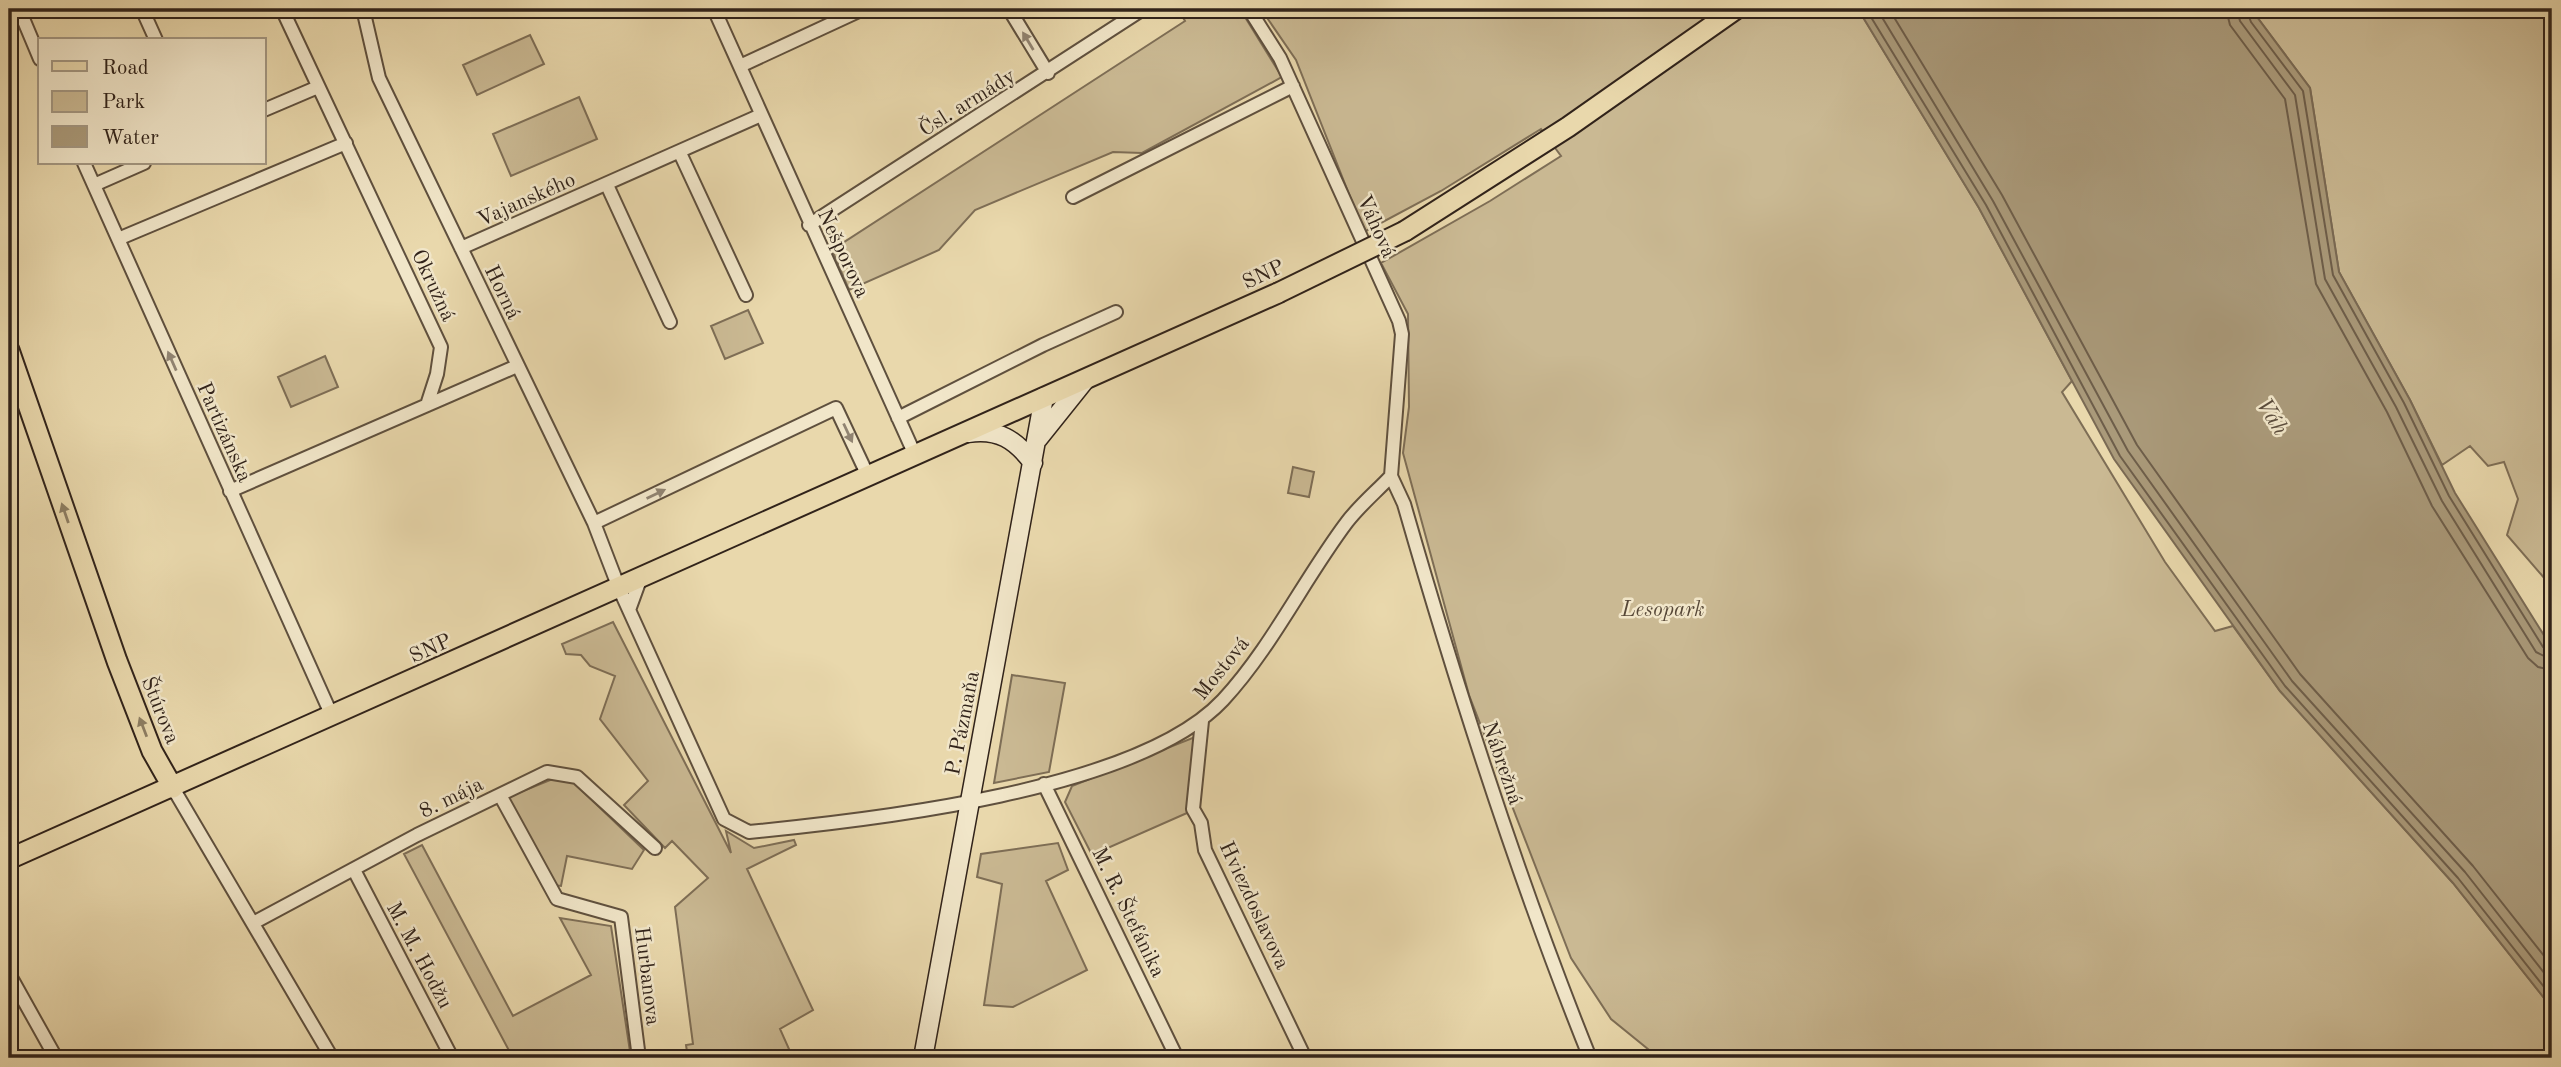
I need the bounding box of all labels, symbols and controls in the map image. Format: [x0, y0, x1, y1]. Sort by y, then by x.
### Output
one-way arrow [1022, 31, 1035, 50]
legend [38, 38, 266, 164]
text: Road [102, 58, 149, 79]
street label: Čsl. armády [914, 62, 1019, 141]
text: Park [102, 92, 145, 113]
text: Water [102, 128, 159, 149]
street label: Vajanského [474, 169, 579, 231]
street label: Váhová [1352, 192, 1399, 261]
street label: Nešporova [813, 206, 872, 301]
street label: Okružná [407, 247, 458, 325]
street label: SNP [1239, 257, 1288, 294]
street label: Horná [480, 262, 524, 323]
one-way arrow [166, 351, 178, 371]
street label: Partizánska [192, 380, 255, 486]
water label: Váh [2251, 394, 2292, 440]
one-way arrow [842, 423, 854, 443]
one-way arrow [646, 488, 666, 500]
one-way arrow [59, 502, 70, 523]
park label: Lesopark [1620, 600, 1705, 621]
street label: SNP [406, 631, 455, 668]
street label: Mostová [1190, 633, 1254, 705]
street label: P. Pázmaňa [943, 669, 984, 777]
street label: Štúrova [137, 672, 186, 747]
one-way arrow [137, 716, 148, 737]
street label: Nábrežná [1478, 719, 1526, 808]
street label: 8. mája [416, 774, 487, 823]
street label: Hviezdoslavova [1215, 838, 1292, 973]
street label: M. R. Štefánika [1087, 843, 1172, 981]
street label: M. M. Hodžu [382, 899, 455, 1012]
street label: Hurbanova [630, 926, 663, 1027]

